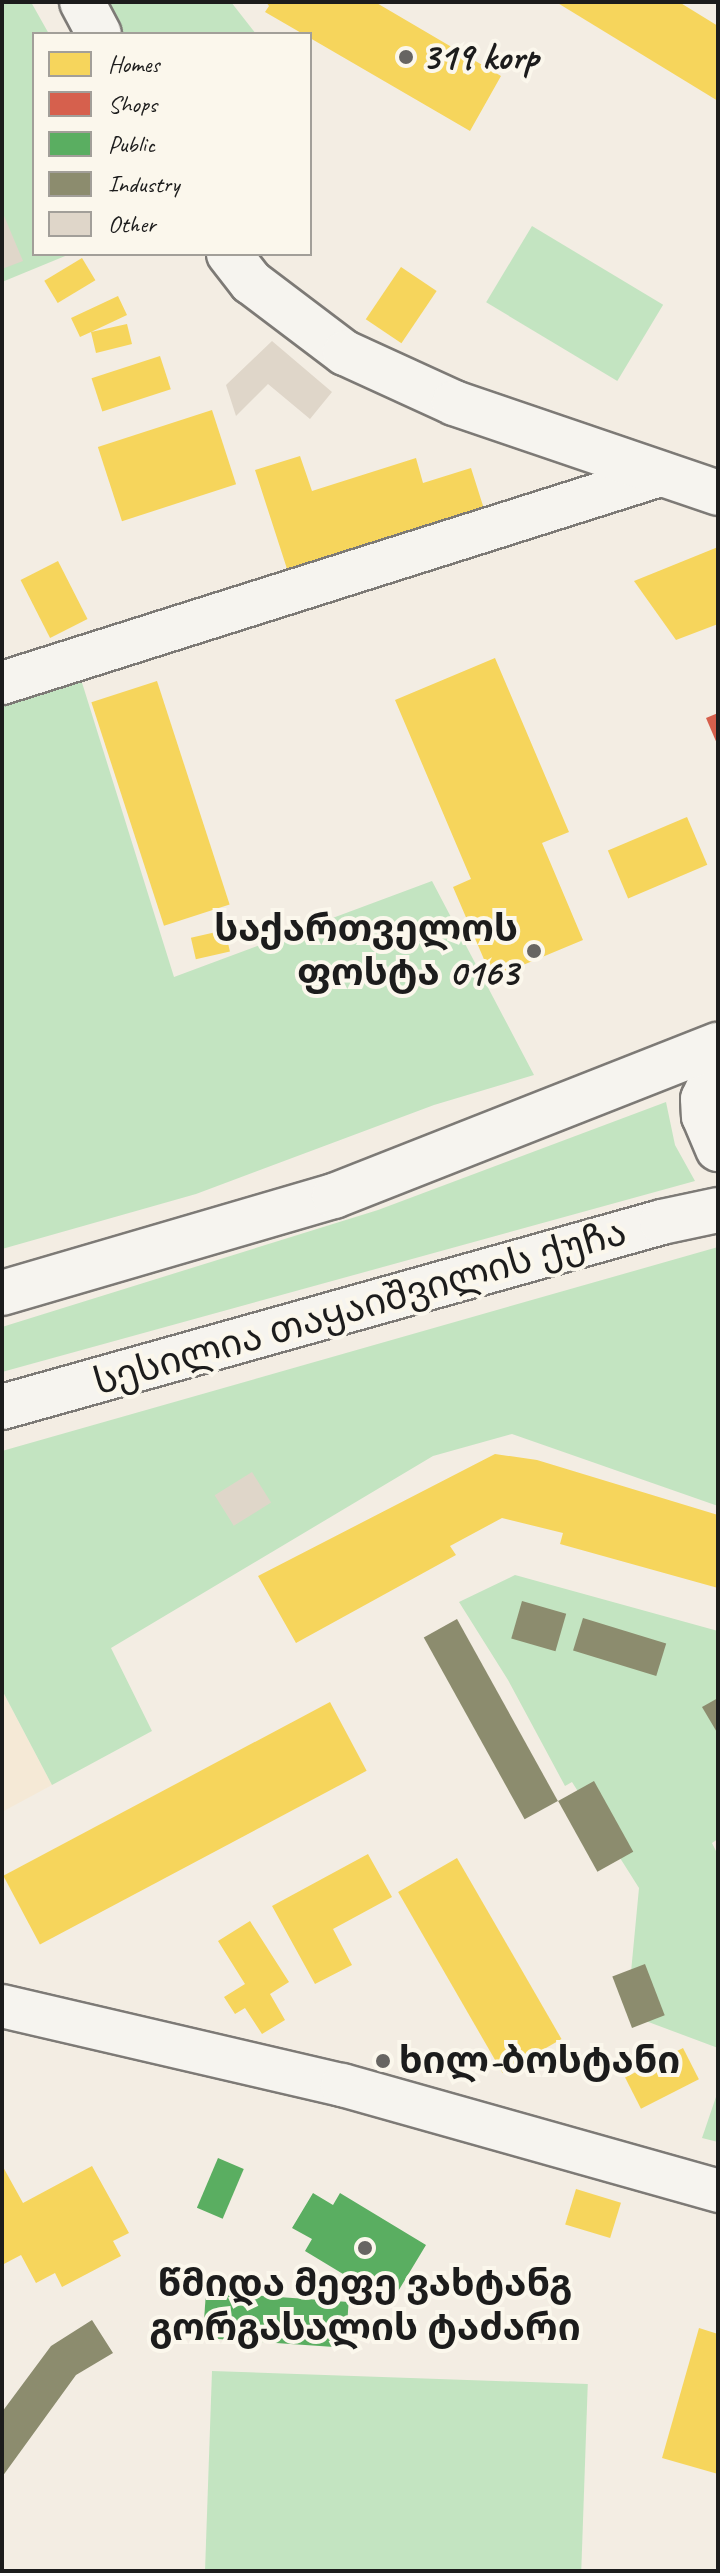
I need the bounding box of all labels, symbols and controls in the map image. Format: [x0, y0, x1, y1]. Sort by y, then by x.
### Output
legend [32, 32, 312, 256]
place label: 319 korp [422, 34, 538, 80]
marker: 319 korp [397, 48, 415, 66]
text: Homes [108, 49, 159, 79]
text: Shops [108, 89, 157, 119]
text: Public [108, 129, 155, 159]
text: Industry [108, 169, 179, 199]
text: Other [108, 209, 156, 239]
place label: საქართველოს ფოსტა 0163 [214, 906, 518, 996]
marker: საქართველოს ფოსტა 0163 [525, 942, 543, 960]
street label: სესილია თაყაიშვილის ქუჩა [89, 1209, 631, 1405]
place label: ხილ-ბოსტანი [399, 2038, 680, 2084]
marker: ხილ-ბოსტანი [374, 2052, 392, 2070]
marker: წმიდა მეფე ვახტანგ გორგასალის ტაძარი [356, 2239, 374, 2257]
place label: წმიდა მეფე ვახტანგ გორგასალის ტაძარი [149, 2261, 581, 2350]

